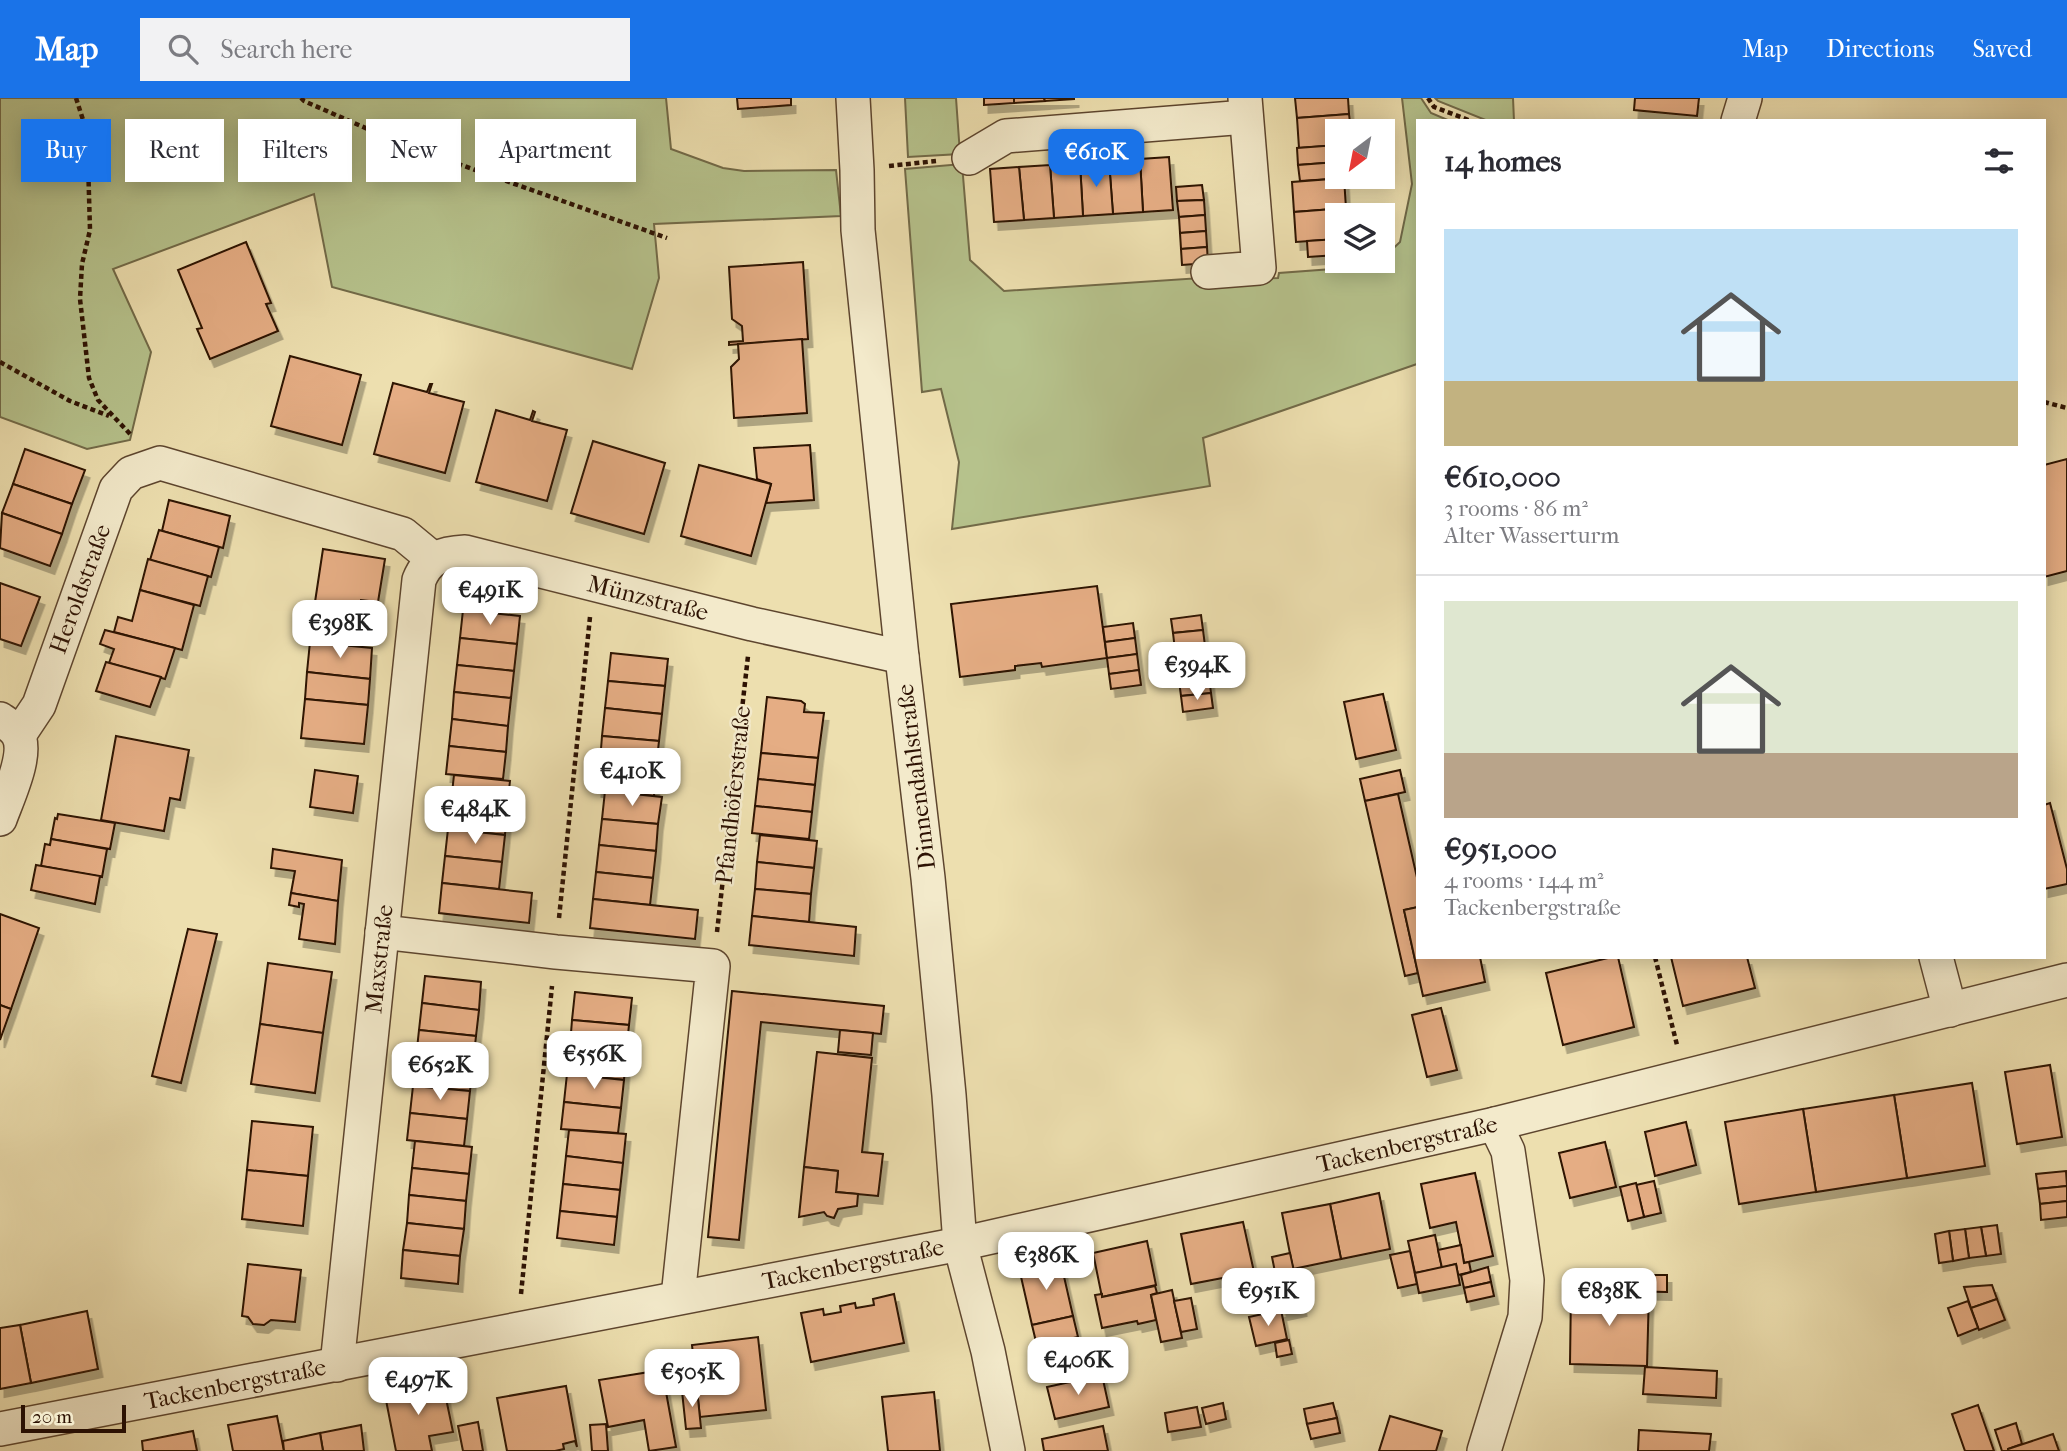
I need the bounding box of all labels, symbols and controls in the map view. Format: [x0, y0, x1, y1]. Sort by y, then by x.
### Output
search box [140, 18, 630, 81]
text: Map [35, 30, 98, 69]
icon: search [164, 30, 202, 68]
text: Search here [220, 34, 352, 65]
text: Map [1742, 35, 1788, 63]
text: Directions [1826, 35, 1934, 63]
text: Saved [1972, 35, 2032, 63]
chip: Buy [21, 119, 111, 182]
chip: Rent [125, 119, 224, 182]
chip: Filters [238, 119, 352, 182]
chip: New [366, 119, 461, 182]
chip: Apartment [475, 119, 636, 182]
north arrow [1325, 119, 1395, 189]
map controls [1325, 119, 1395, 273]
pin: €610K [1047, 130, 1145, 189]
text: €610K [1064, 138, 1128, 165]
icon: filters [1980, 142, 2018, 180]
text: 14 homes [1444, 144, 1561, 179]
button: layers [1325, 203, 1395, 273]
icon: home [1668, 274, 1794, 400]
text: €610,000 [1444, 460, 1561, 495]
text: 3 rooms · 86 m² [1444, 495, 1588, 522]
street label: Heroldstraße [44, 520, 116, 658]
text: Alter Wasserturm [1444, 522, 1619, 549]
pin: €491K [441, 568, 539, 627]
street label: Münzstraße [585, 569, 711, 627]
text: €491K [458, 576, 522, 603]
pin: €398K [291, 601, 389, 660]
text: €398K [308, 609, 372, 636]
pin: €394K [1148, 642, 1246, 702]
icon: home [1668, 646, 1794, 772]
text: €394K [1164, 651, 1230, 678]
street label: Dinnendahlstraße [891, 682, 941, 871]
street label: Pfandhöferstraße [710, 704, 756, 886]
pin: €410K [583, 748, 681, 808]
text: €410K [600, 757, 664, 784]
pin: €484K [426, 786, 524, 846]
text: €484K [441, 795, 510, 822]
text: €951,000 [1444, 832, 1557, 867]
text: 4 rooms · 144 m² [1444, 867, 1604, 894]
text: Tackenbergstraße [1444, 894, 1621, 921]
street label: Maxstraße [359, 903, 399, 1015]
pin: €556K [545, 1032, 643, 1091]
text: €556K [563, 1040, 625, 1067]
pin: €652K [391, 1042, 489, 1102]
text: €652K [408, 1051, 472, 1078]
street label: Tackenbergstraße [1314, 1110, 1500, 1178]
pin: €386K [997, 1232, 1095, 1292]
street label: Tackenbergstraße [760, 1233, 946, 1295]
text: €386K [1014, 1241, 1078, 1268]
pin: €951K [1219, 1268, 1317, 1328]
pin: €838K [1560, 1268, 1658, 1328]
text: €951K [1238, 1277, 1298, 1304]
text: €838K [1578, 1277, 1640, 1304]
pin: €406K [1029, 1338, 1127, 1397]
text: €406K [1043, 1346, 1113, 1373]
pin: €505K [643, 1350, 741, 1409]
street label: Tackenbergstraße [142, 1353, 328, 1415]
pin: €497K [369, 1358, 467, 1417]
text: €505K [661, 1358, 723, 1385]
text: €497K [384, 1366, 452, 1393]
scale bar [21, 1402, 126, 1434]
text: 20 m [32, 1406, 72, 1428]

